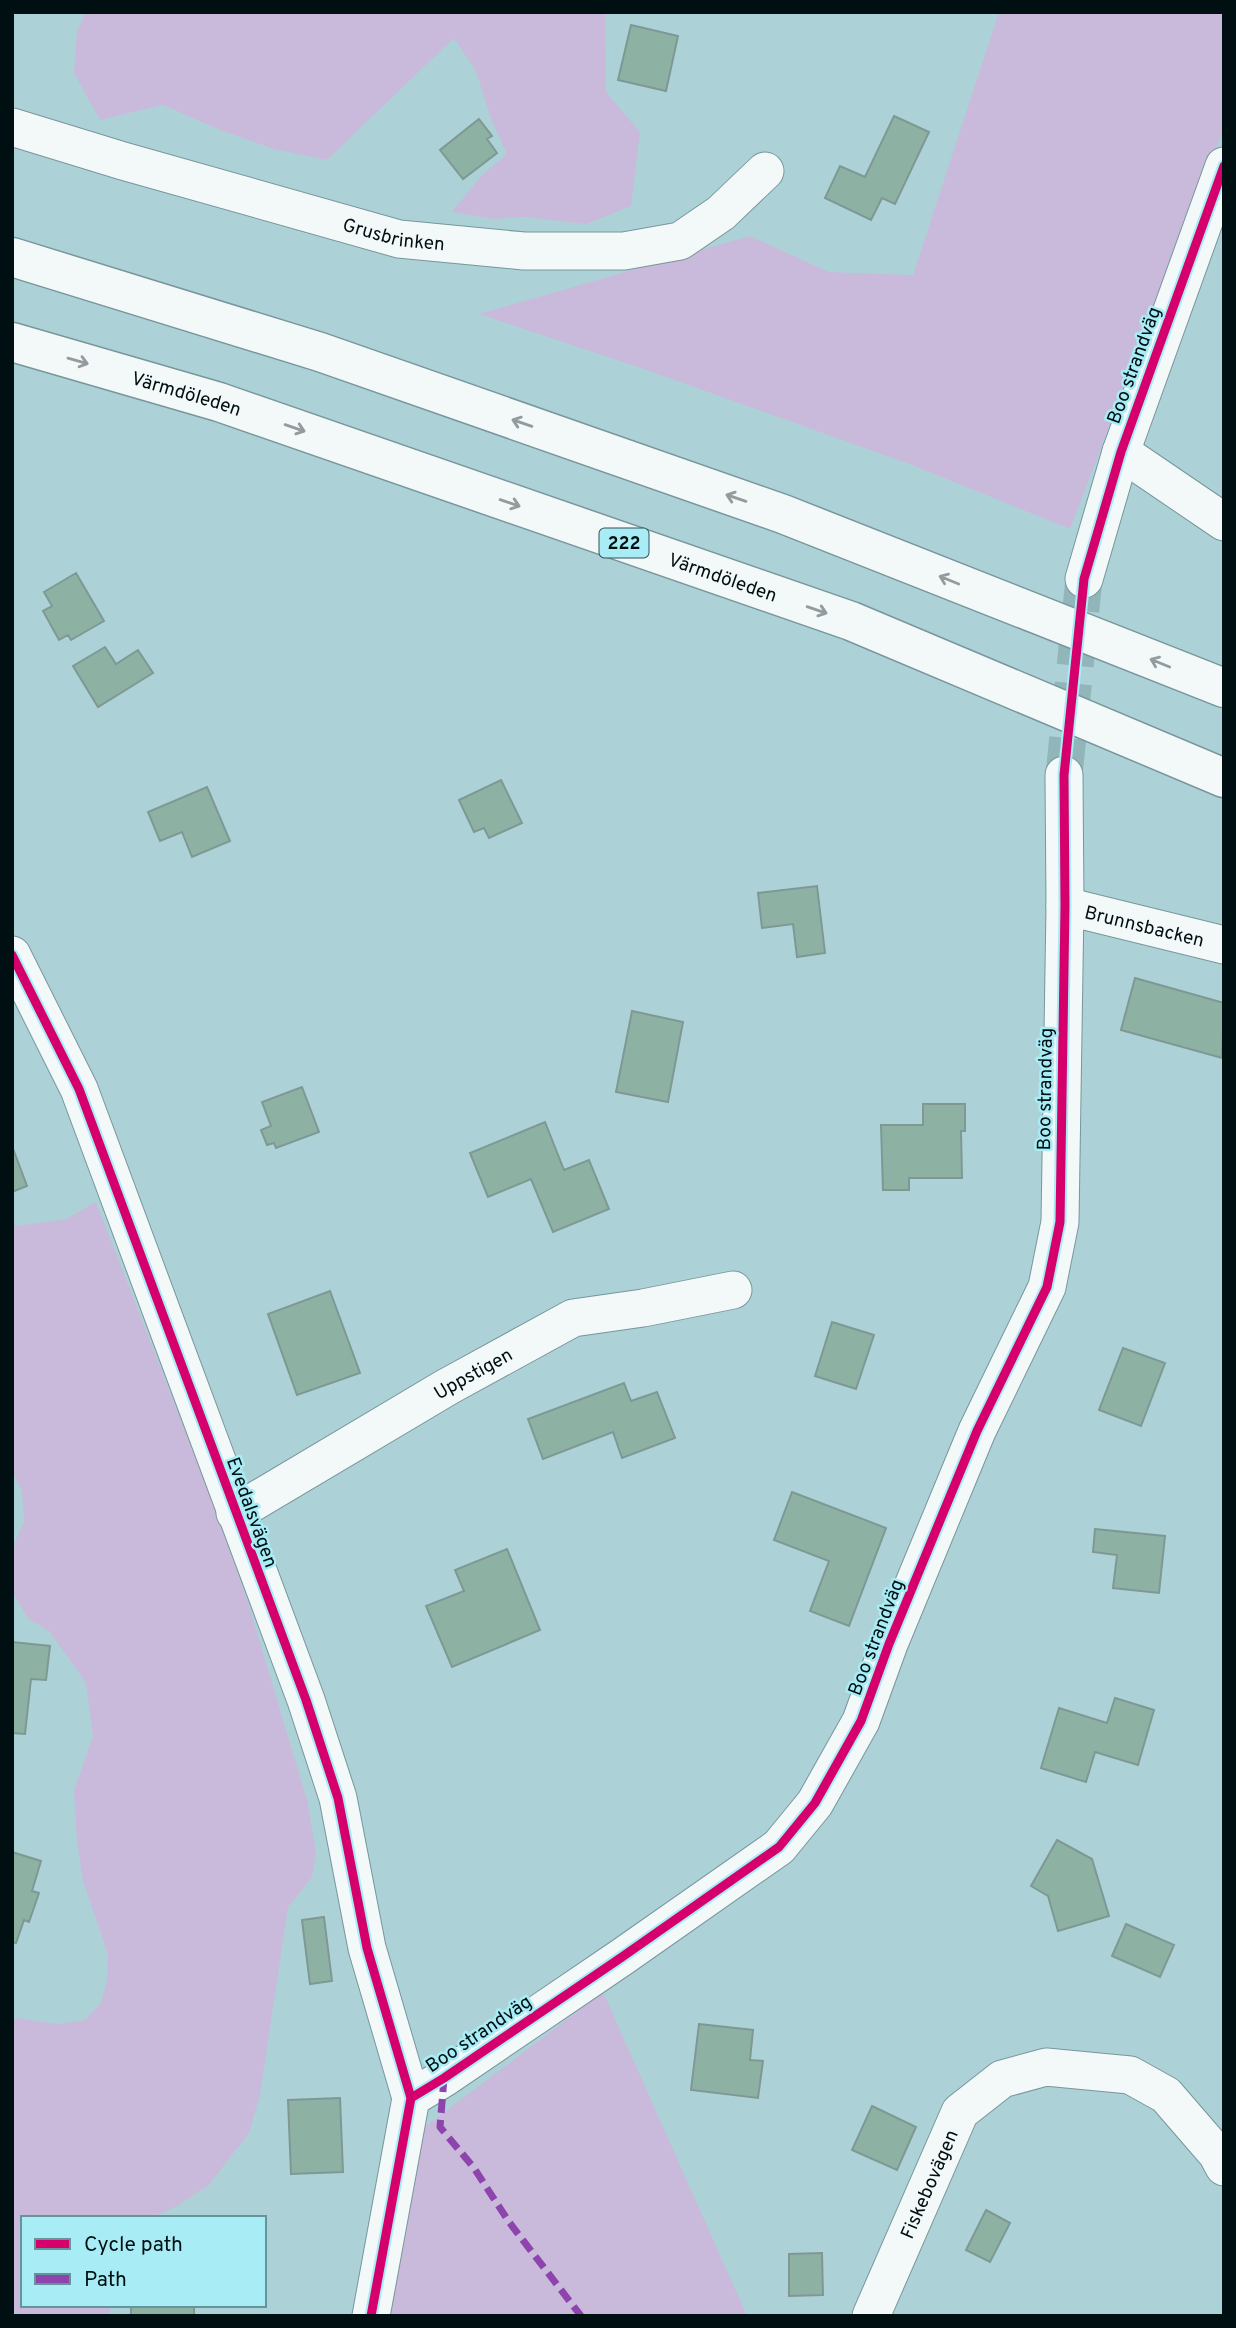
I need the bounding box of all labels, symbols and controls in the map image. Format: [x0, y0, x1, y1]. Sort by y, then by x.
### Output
street label: Grusbrinken [339, 214, 446, 257]
street label: Boo strandväg [1103, 304, 1167, 427]
one-way arrow [66, 355, 89, 368]
street label: Värmdöleden [128, 367, 244, 423]
one-way arrow [511, 416, 533, 428]
one-way arrow [284, 423, 306, 435]
one-way arrow [726, 491, 748, 503]
one-way arrow [499, 497, 521, 510]
road number: 222 [600, 528, 648, 558]
street label: Värmdöleden [665, 549, 780, 608]
one-way arrow [938, 572, 960, 585]
one-way arrow [806, 605, 828, 617]
one-way arrow [1150, 656, 1172, 669]
street label: Brunnsbacken [1082, 901, 1207, 954]
street label: Boo strandväg [1033, 1027, 1059, 1151]
street label: Uppstigen [430, 1343, 517, 1406]
street label: Evedalsvägen [220, 1454, 282, 1571]
street label: Boo strandväg [844, 1576, 910, 1699]
street label: Boo strandväg [422, 1990, 537, 2079]
street label: Fiskebovägen [896, 2126, 965, 2243]
legend [21, 2216, 266, 2307]
text: Cycle path [84, 2232, 183, 2259]
text: Path [84, 2267, 127, 2294]

